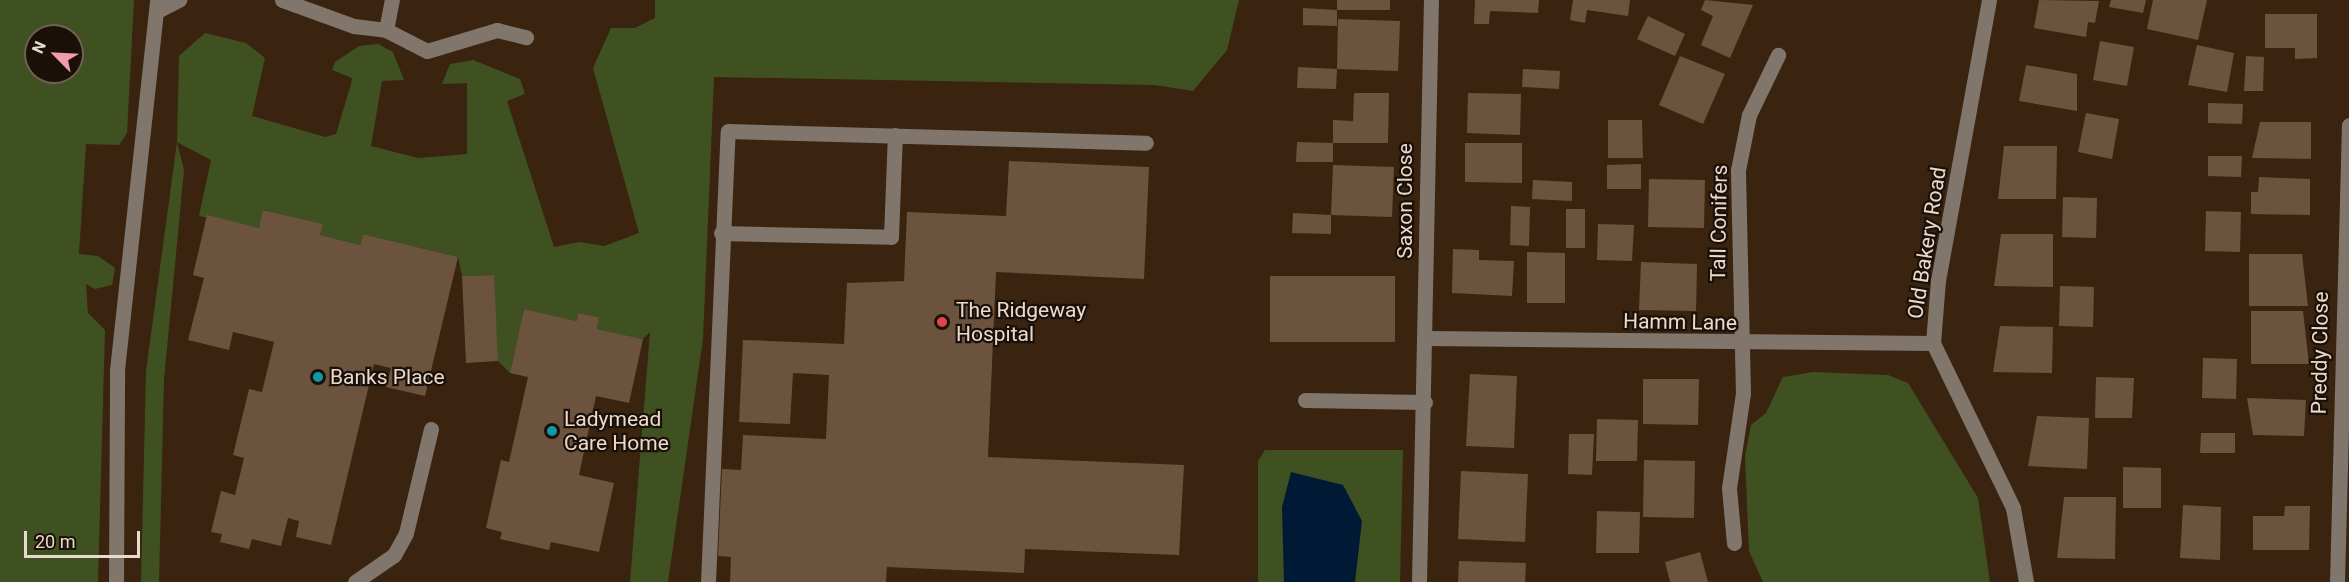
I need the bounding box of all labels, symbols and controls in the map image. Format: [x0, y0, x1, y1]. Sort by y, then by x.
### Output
north arrow [24, 24, 84, 84]
text: N [28, 38, 50, 56]
street label: Saxon Close [1392, 143, 1418, 259]
street label: Tall Conifers [1705, 164, 1733, 282]
street label: Old Bakery Road [1903, 165, 1951, 321]
street label: Preddy Close [2306, 291, 2334, 415]
place label: The Ridgeway Hospital [956, 297, 1086, 347]
street label: Hamm Lane [1623, 308, 1737, 336]
marker: The Ridgeway Hospital [933, 313, 951, 331]
place label: Banks Place [330, 364, 445, 390]
marker: Banks Place [311, 370, 325, 384]
place label: Ladymead Care Home [564, 406, 669, 456]
marker: Ladymead Care Home [545, 424, 559, 438]
scale bar [27, 519, 142, 557]
text: 20 m [35, 531, 75, 552]

